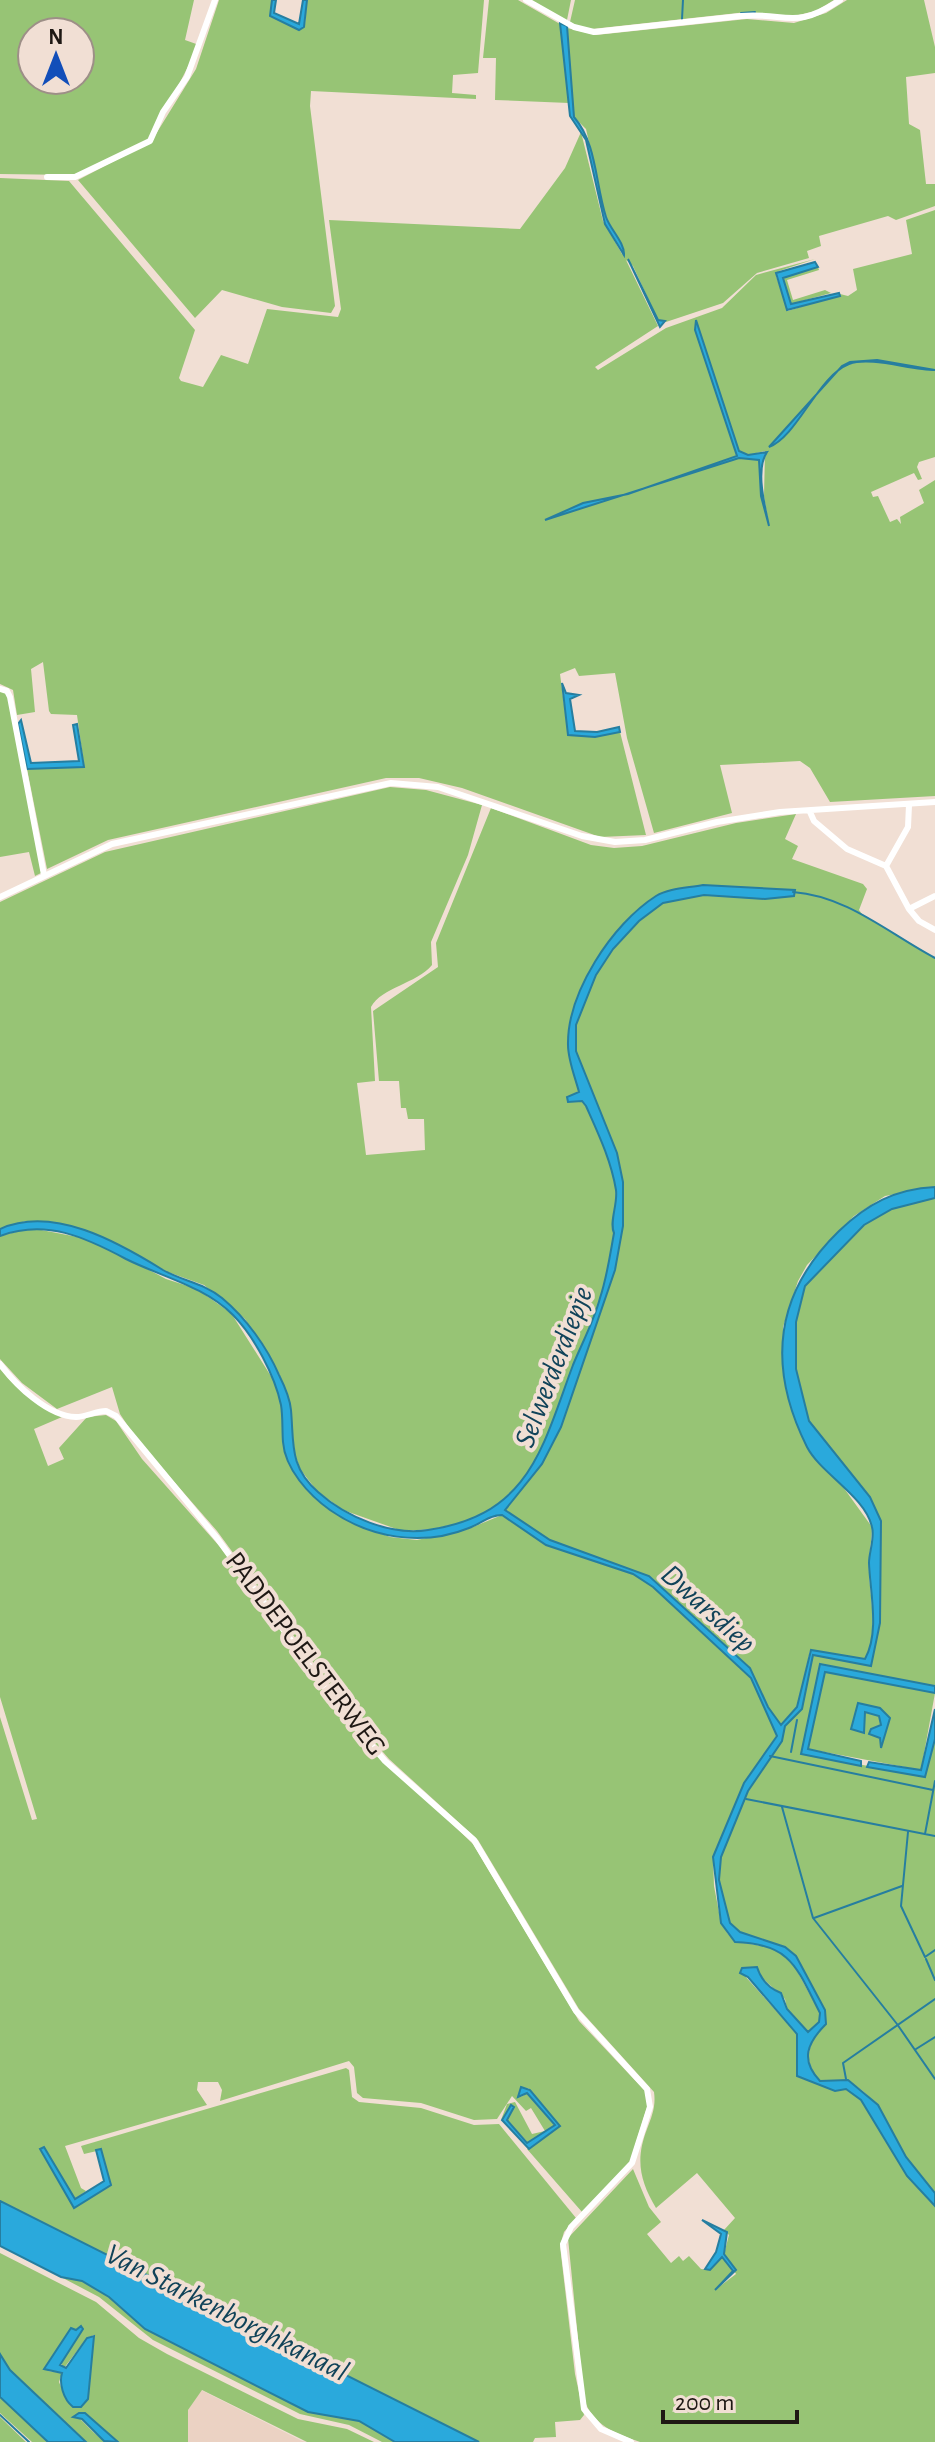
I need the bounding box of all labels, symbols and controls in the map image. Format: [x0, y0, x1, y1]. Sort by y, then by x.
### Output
north arrow [16, 16, 96, 96]
text: N [48, 26, 64, 48]
water label: Selwerderdiepje [510, 1283, 598, 1451]
street label: PADDEPOELSTERWEG [220, 1547, 390, 1761]
water label: Dwarsdiep [655, 1559, 761, 1659]
water label: Van Starkenborghkanaal [101, 2239, 353, 2387]
scale bar [663, 2374, 797, 2424]
text: 200 m [675, 2391, 734, 2415]

